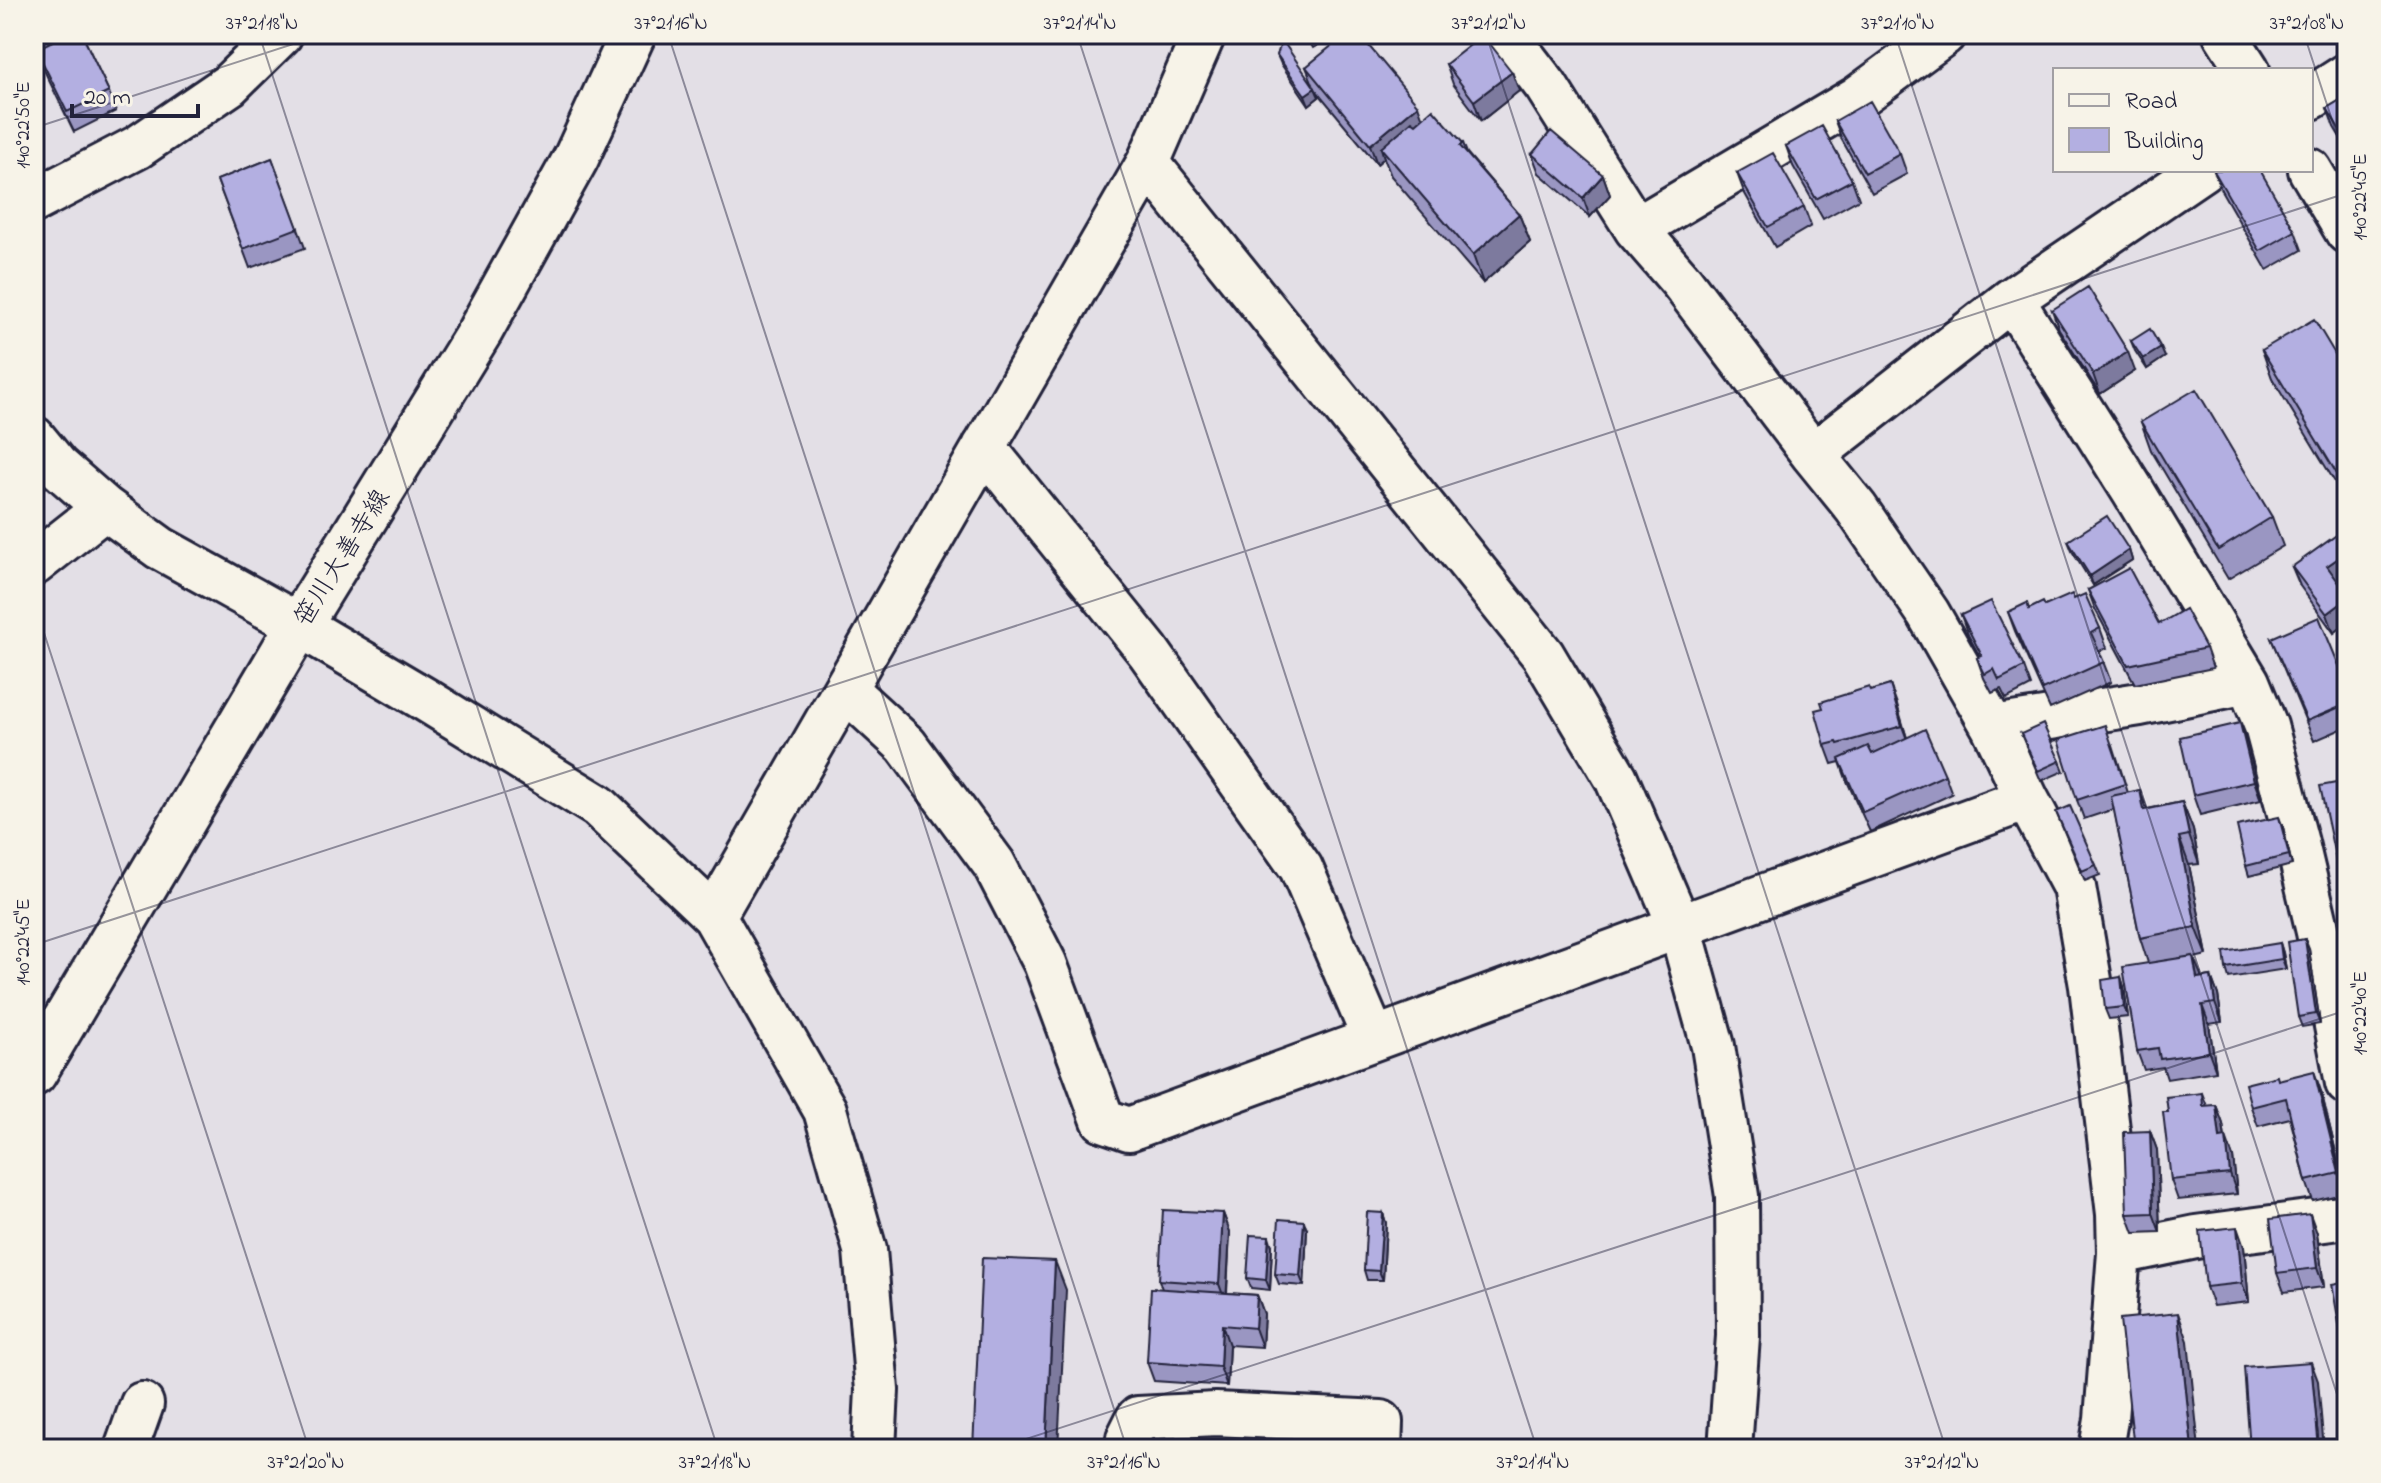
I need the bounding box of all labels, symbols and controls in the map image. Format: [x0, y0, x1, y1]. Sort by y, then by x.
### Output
text: 37°21'18"N [226, 10, 298, 39]
text: 37°21'16"N [634, 10, 708, 39]
text: 37°21'14"N [1043, 10, 1117, 39]
text: 37°21'12"N [1452, 10, 1526, 39]
text: 37°21'10"N [1861, 10, 1935, 39]
text: 37°21'08"N [2270, 10, 2344, 39]
scale bar [72, 68, 198, 118]
legend [2053, 68, 2313, 172]
text: 140°22'50"E [10, 81, 39, 169]
text: 20 m [84, 81, 131, 116]
text: Road [2125, 85, 2178, 120]
text: Building [2124, 125, 2204, 160]
text: 140°22'45"E [2347, 153, 2376, 241]
street label: 笹川大善寺線 [286, 482, 401, 635]
text: 140°22'45"E [10, 898, 39, 986]
text: 140°22'40"E [2347, 971, 2376, 1055]
text: 37°21'20"N [267, 1449, 345, 1478]
text: 37°21'18"N [679, 1449, 751, 1478]
text: 37°21'16"N [1087, 1449, 1161, 1478]
text: 37°21'14"N [1496, 1449, 1570, 1478]
text: 37°21'12"N [1905, 1449, 1979, 1478]

